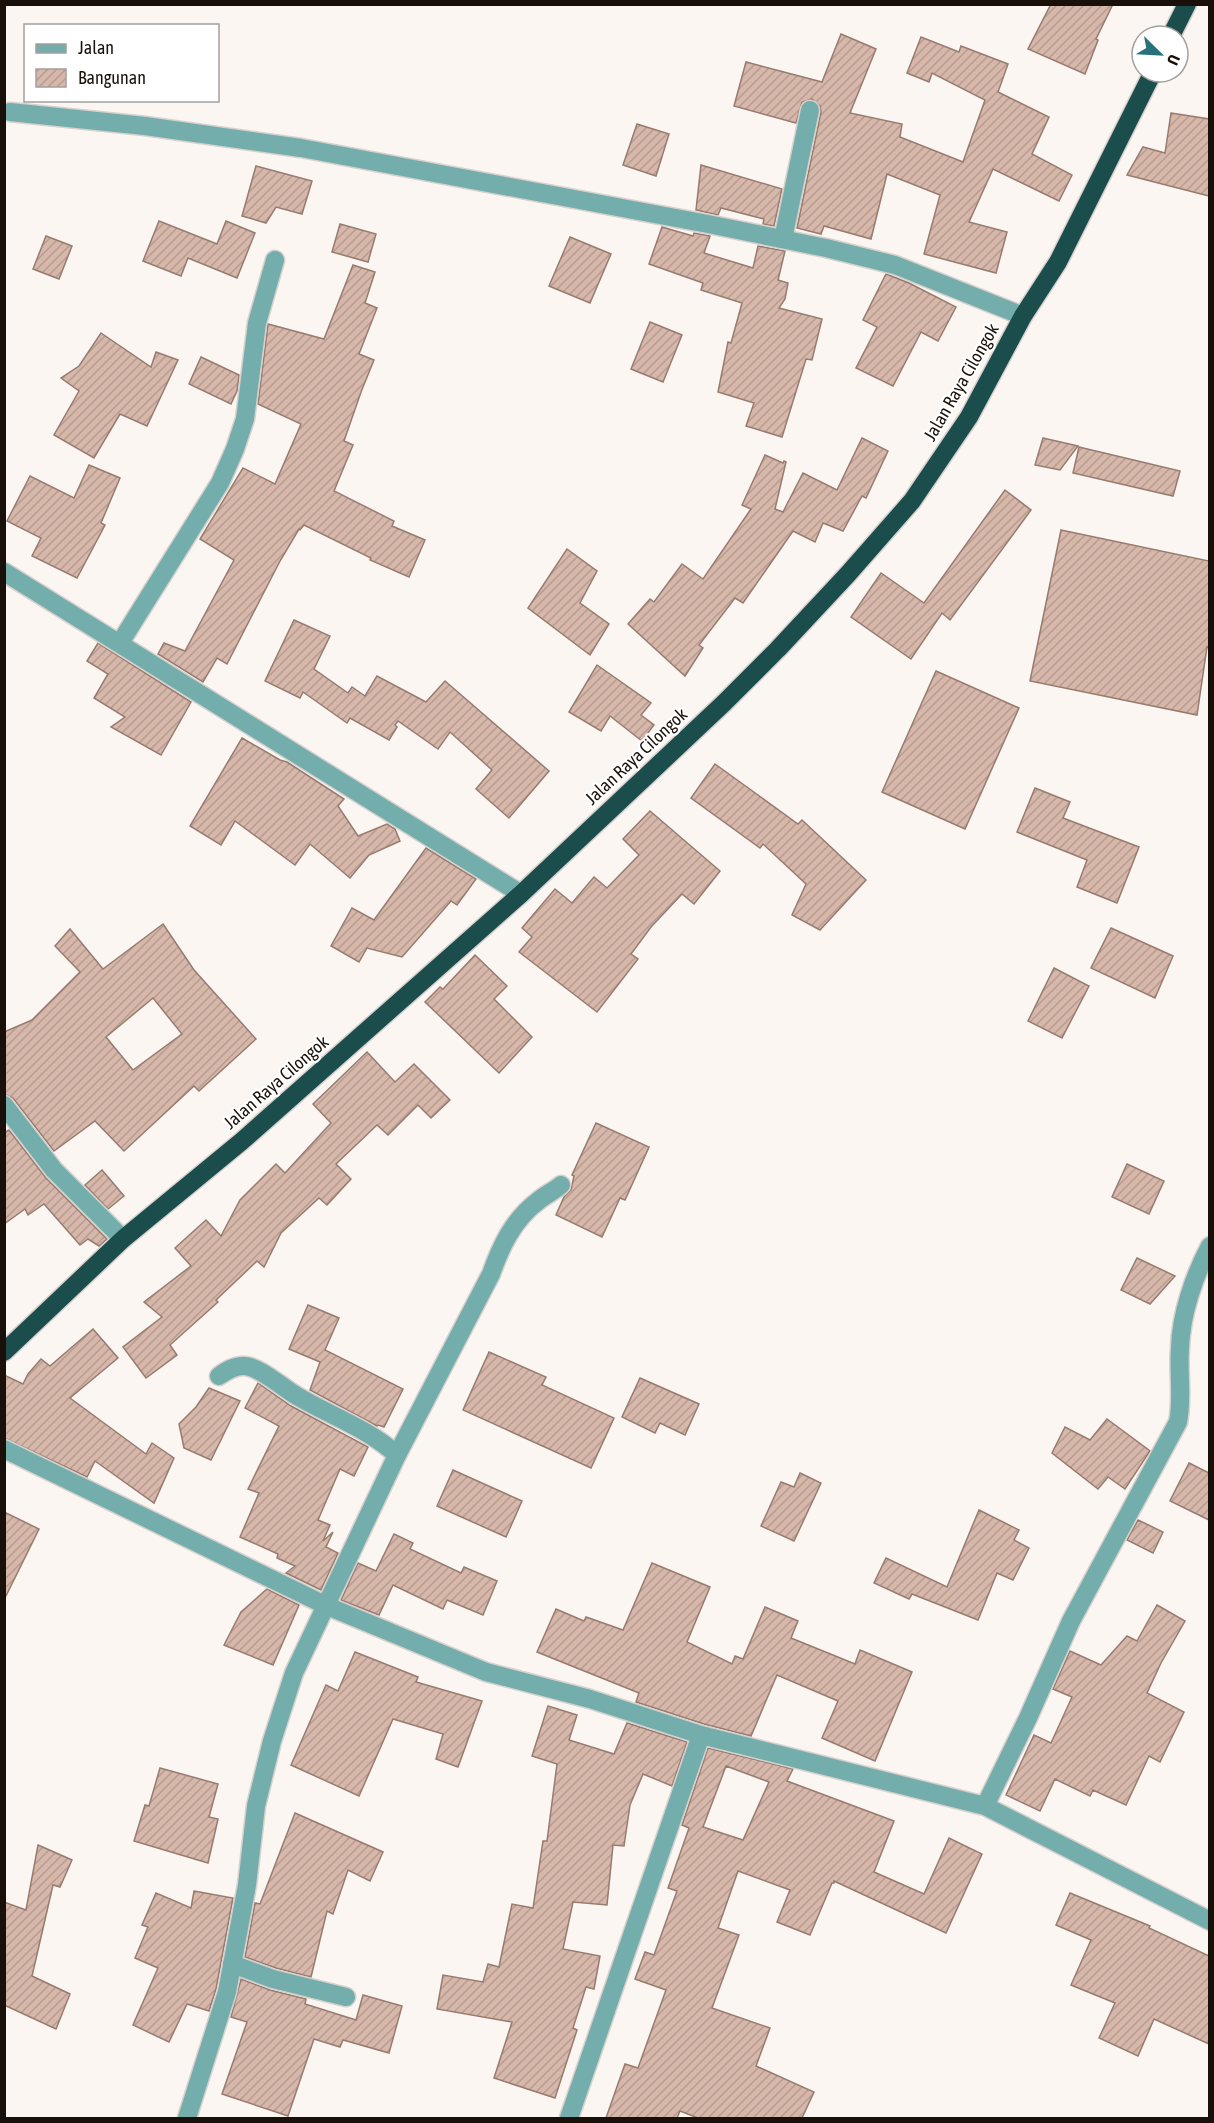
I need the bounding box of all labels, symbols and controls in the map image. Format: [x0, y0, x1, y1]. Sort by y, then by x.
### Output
legend [24, 24, 219, 102]
north arrow [1130, 24, 1190, 84]
text: Jalan [78, 37, 114, 58]
text: U [1164, 52, 1184, 68]
text: Bangunan [78, 67, 146, 88]
street label: Jalan Raya Cilongok [919, 320, 1003, 444]
street label: Jalan Raya Cilongok [581, 703, 691, 809]
street label: Jalan Raya Cilongok [219, 1031, 333, 1133]

